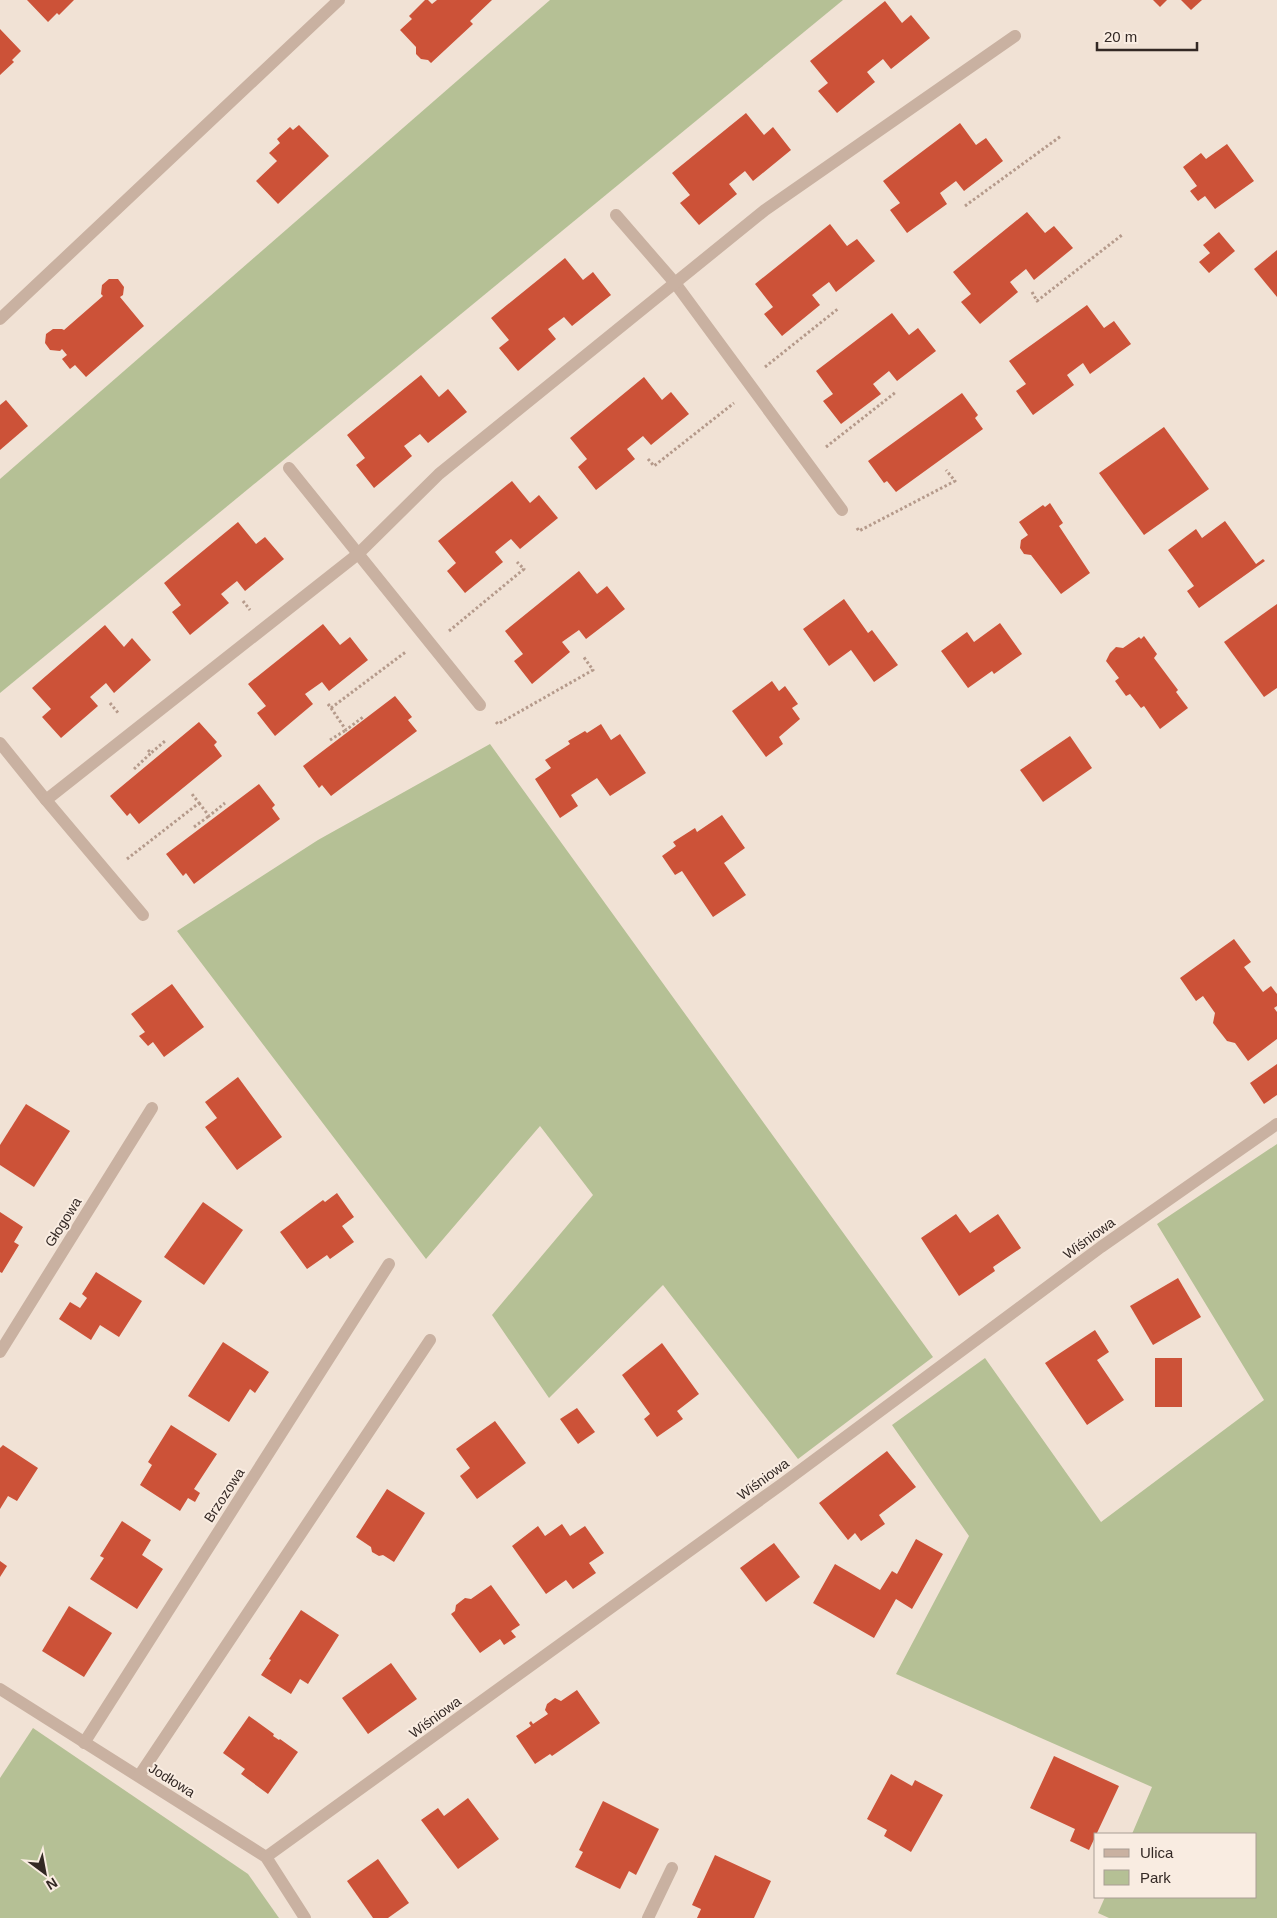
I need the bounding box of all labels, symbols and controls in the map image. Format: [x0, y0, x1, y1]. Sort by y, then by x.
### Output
scale bar [1097, 20, 1197, 52]
text: 20 m [1104, 28, 1137, 45]
street label: Głogowa [42, 1194, 85, 1250]
street label: Wiśniowa [1060, 1214, 1118, 1262]
street label: Wiśniowa [734, 1455, 792, 1503]
street label: Brzozowa [201, 1465, 248, 1525]
street label: Wiśniowa [406, 1693, 464, 1741]
street label: Jodłowa [146, 1760, 198, 1801]
legend [1094, 1833, 1257, 1898]
text: Ulica [1140, 1844, 1174, 1861]
north arrow [20, 1848, 70, 1898]
text: Park [1140, 1869, 1171, 1886]
text: N [43, 1875, 60, 1893]

